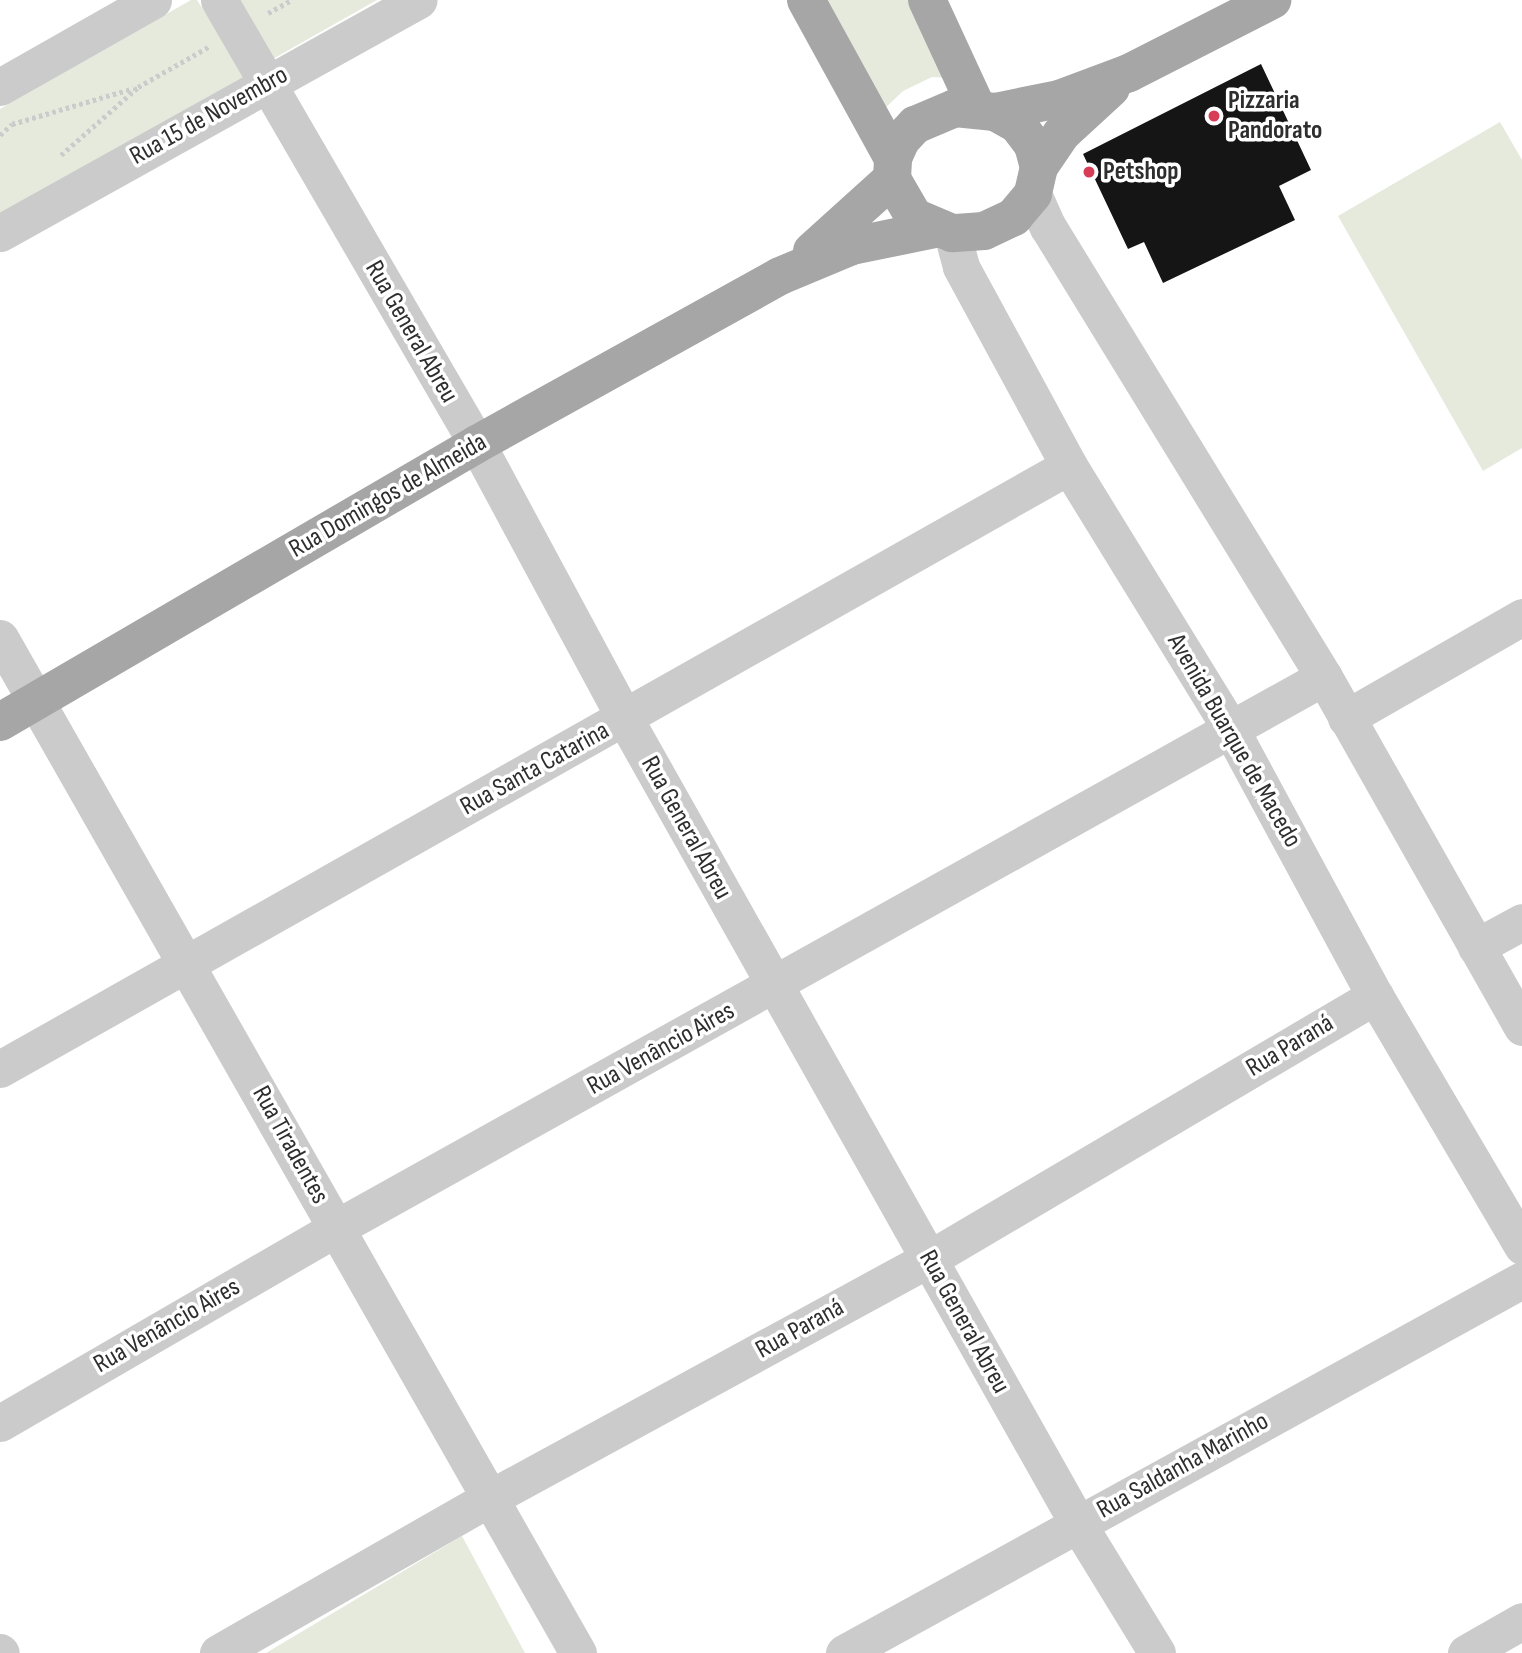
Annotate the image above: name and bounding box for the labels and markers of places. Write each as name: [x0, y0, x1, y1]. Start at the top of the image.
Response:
place label: Pizzaria Pandorato: [1228, 85, 1322, 146]
marker: Pizzaria Pandorato: [1206, 108, 1222, 124]
place label: Petshop: [1103, 156, 1179, 188]
marker: Petshop: [1081, 164, 1097, 180]

